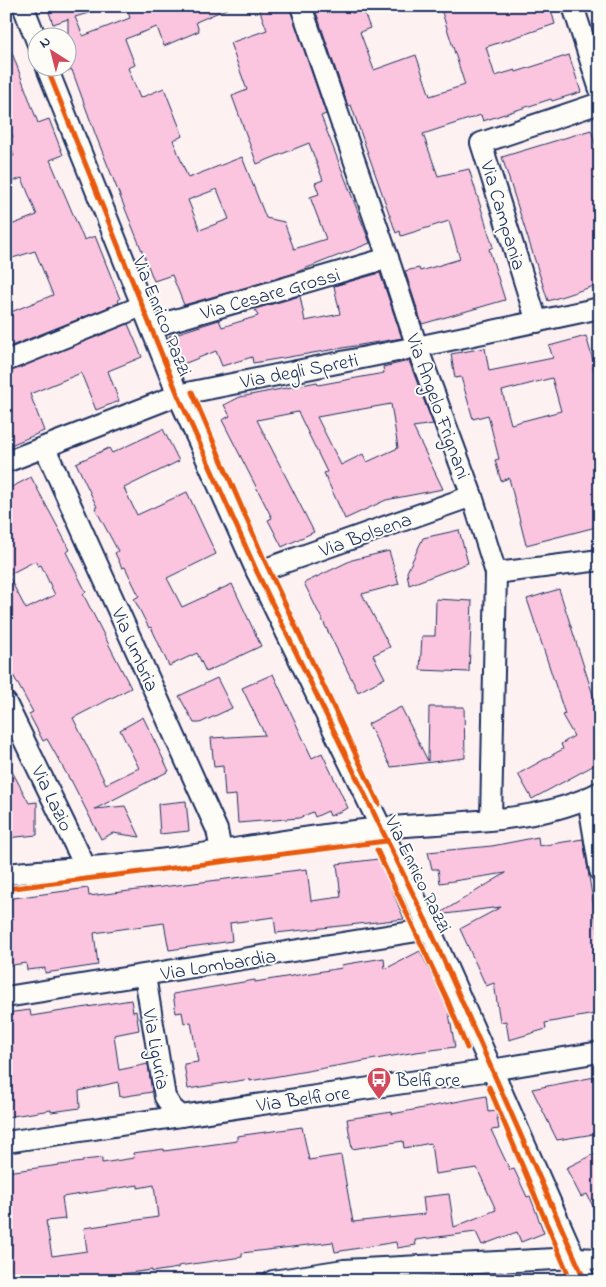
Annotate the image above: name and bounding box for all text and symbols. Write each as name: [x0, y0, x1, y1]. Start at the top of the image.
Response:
north arrow: [28, 28, 78, 78]
text: N: [35, 31, 55, 54]
street label: Via Campania: [471, 156, 532, 274]
street label: Via Enrico Pazzi: [123, 252, 198, 381]
street label: Via Cesare Grossi: [197, 262, 344, 329]
street label: Via Angelo Frignani: [396, 329, 476, 484]
street label: Via degli Spreti: [237, 347, 361, 399]
street label: Via Bolsena: [315, 506, 416, 567]
street label: Via Umbria: [102, 602, 165, 697]
street label: Via Lazio: [22, 760, 79, 837]
street label: Via Enrico Pazzi: [375, 811, 458, 939]
street label: Via Lombardia: [158, 943, 278, 990]
street label: Via Liguria: [132, 1006, 176, 1092]
bus stop icon: Belfiore: [366, 1066, 392, 1100]
place label: Belfiore: [395, 1067, 460, 1096]
street label: Via Belfiore: [254, 1080, 352, 1122]

